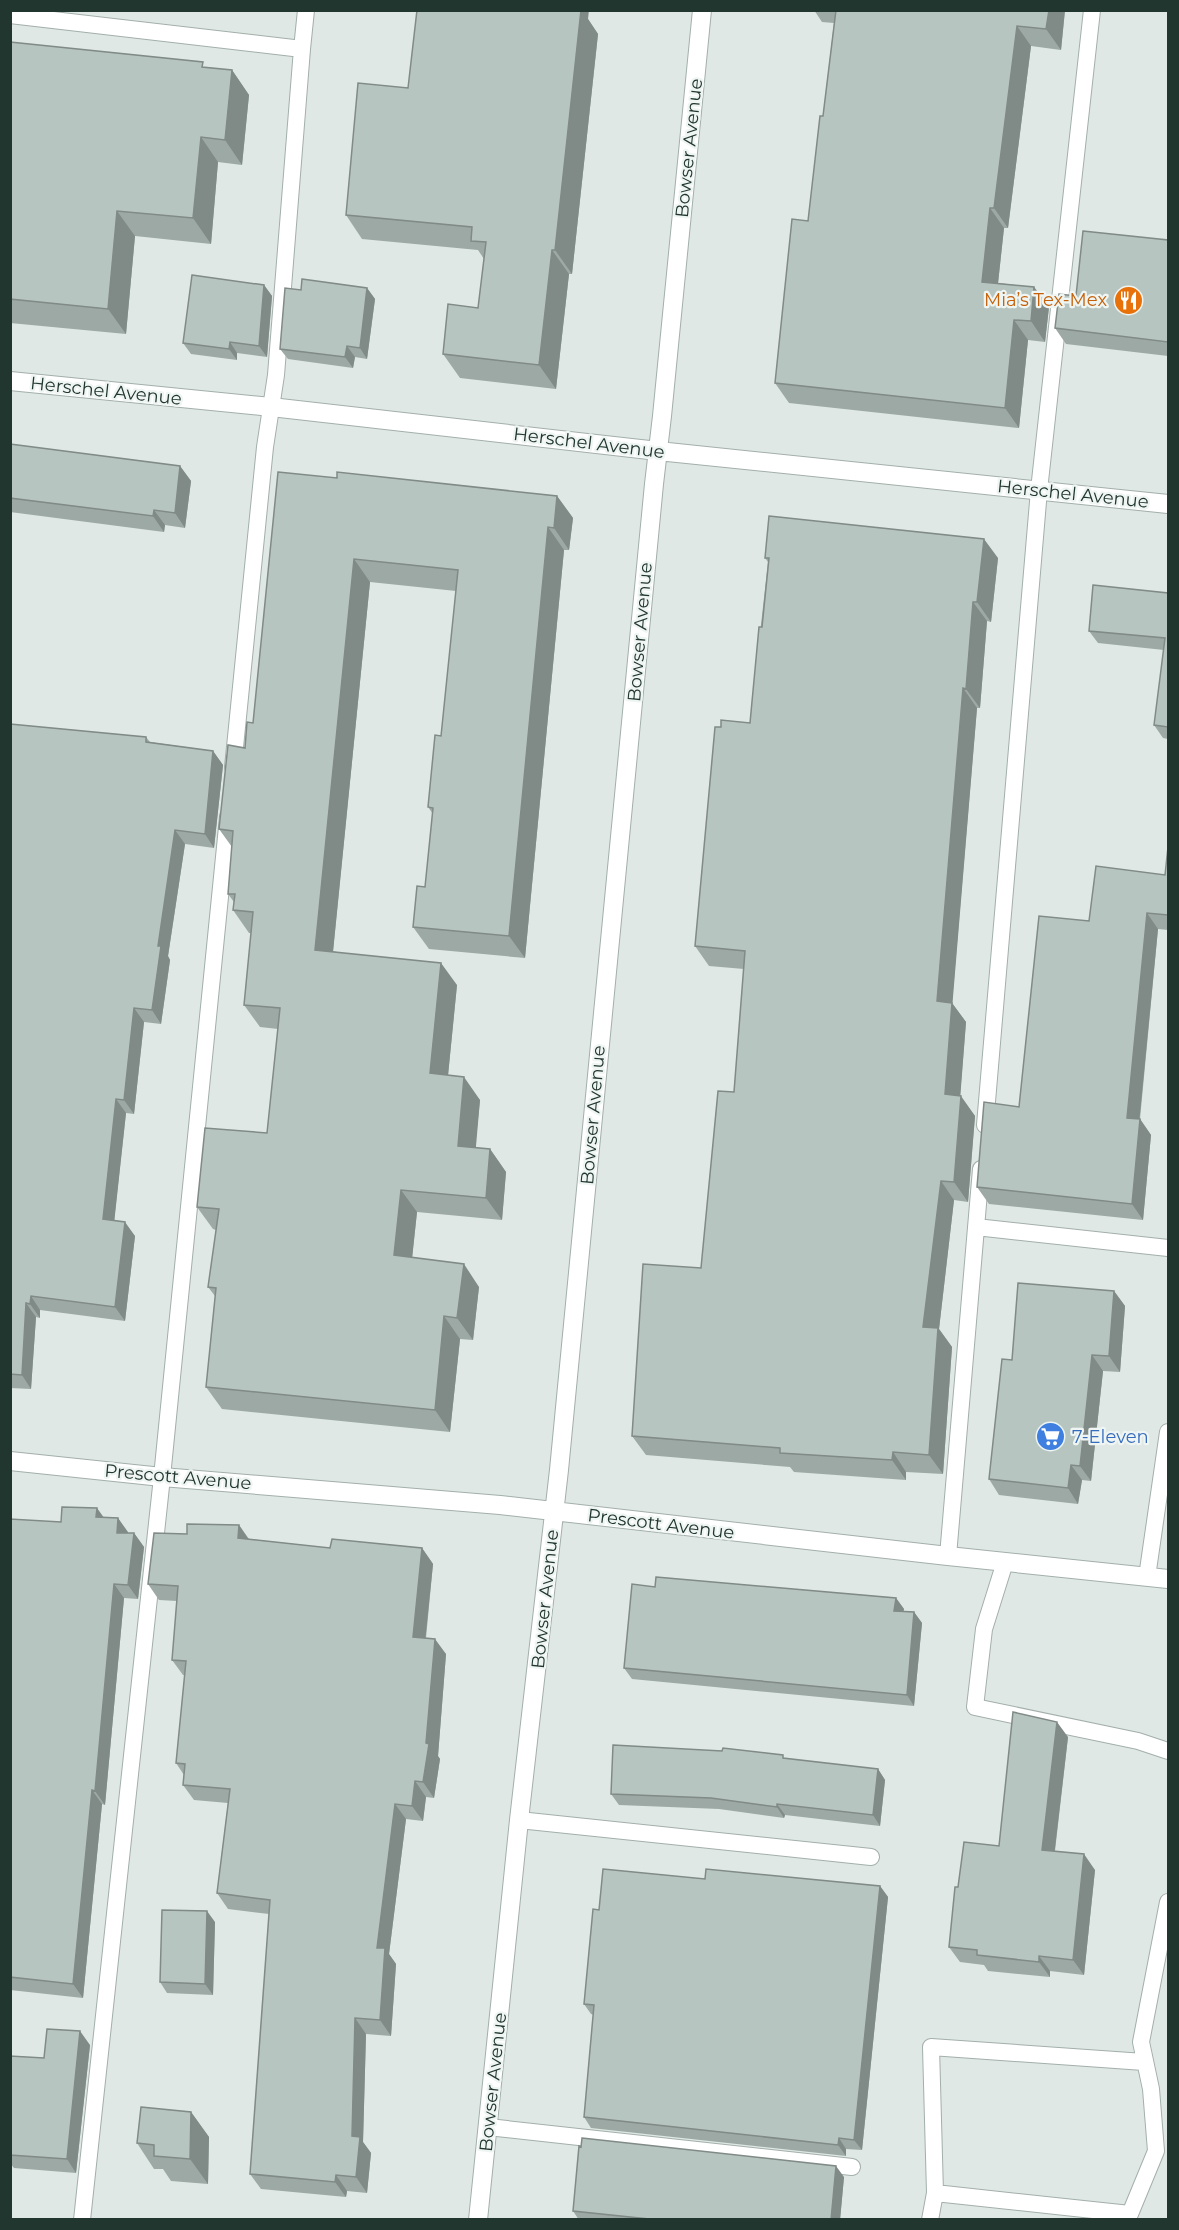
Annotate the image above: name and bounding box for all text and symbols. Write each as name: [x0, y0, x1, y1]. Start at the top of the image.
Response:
street label: Bowser Avenue: [671, 77, 707, 219]
restaurant icon: Mia’s Tex-Mex: [1112, 284, 1144, 316]
place label: Mia’s Tex-Mex: [984, 289, 1107, 311]
street label: Herschel Avenue: [29, 372, 183, 410]
street label: Herschel Avenue: [512, 423, 666, 463]
street label: Herschel Avenue: [996, 475, 1150, 513]
street label: Bowser Avenue: [623, 561, 657, 703]
street label: Bowser Avenue: [576, 1044, 610, 1186]
supermarket icon: 7-Eleven: [1035, 1421, 1067, 1453]
place label: 7-Eleven: [1072, 1426, 1149, 1448]
street label: Prescott Avenue: [104, 1460, 253, 1494]
street label: Prescott Avenue: [586, 1504, 736, 1544]
street label: Bowser Avenue: [527, 1528, 563, 1670]
street label: Bowser Avenue: [475, 2011, 511, 2153]

